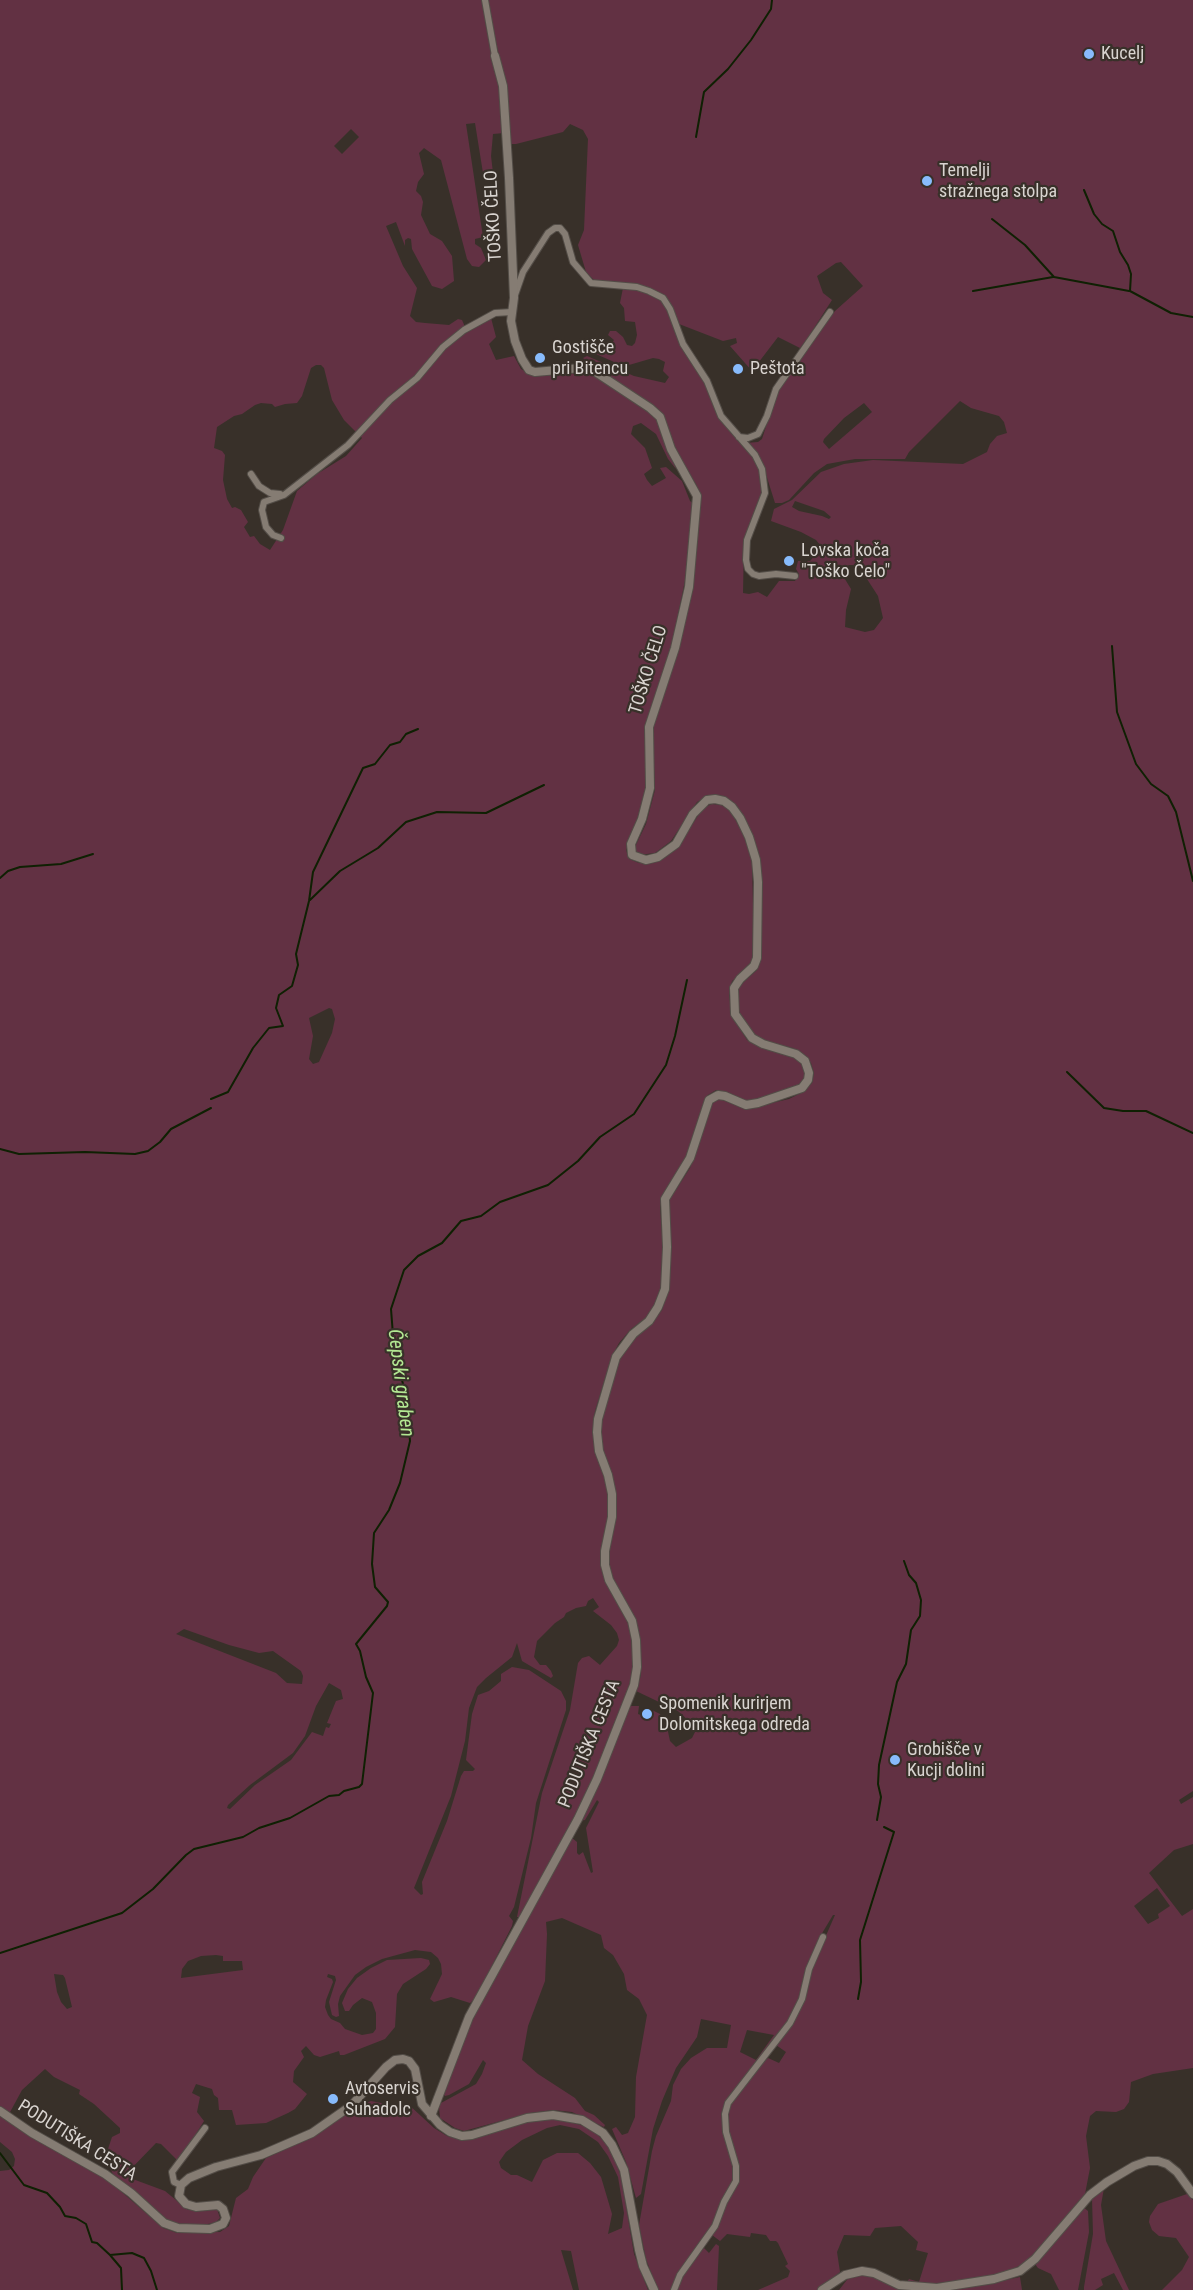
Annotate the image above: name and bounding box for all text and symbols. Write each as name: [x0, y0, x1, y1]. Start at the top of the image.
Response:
place label: Kucelj: [1101, 43, 1144, 65]
marker: Kucelj: [1082, 47, 1096, 61]
place label: Temelji stražnega stolpa: [939, 160, 1057, 202]
street label: TOŠKO ČELO: [481, 170, 507, 262]
marker: Temelji stražnega stolpa: [920, 174, 934, 188]
place label: Gostišče pri Bitencu: [552, 337, 628, 380]
marker: Gostišče pri Bitencu: [533, 351, 547, 365]
place label: Peštota: [750, 358, 805, 380]
marker: Peštota: [731, 362, 745, 376]
place label: Lovska koča "Toško Čelo": [801, 540, 890, 582]
marker: Lovska koča "Toško Čelo": [782, 554, 796, 568]
street label: TOŠKO ČELO: [625, 623, 673, 717]
water label: Čepski graben: [381, 1328, 419, 1438]
street label: PODUTIŠKA CESTA: [554, 1677, 626, 1811]
place label: Spomenik kurirjem Dolomitskega odreda: [659, 1693, 810, 1736]
marker: Spomenik kurirjem Dolomitskega odreda: [640, 1707, 654, 1721]
place label: Grobišče v Kucji dolini: [907, 1739, 985, 1782]
marker: Grobišče v Kucji dolini: [888, 1753, 902, 1767]
place label: Avtoservis Suhadolc: [345, 2078, 419, 2120]
marker: Avtoservis Suhadolc: [326, 2092, 340, 2106]
street label: PODUTIŠKA CESTA: [14, 2096, 140, 2186]

